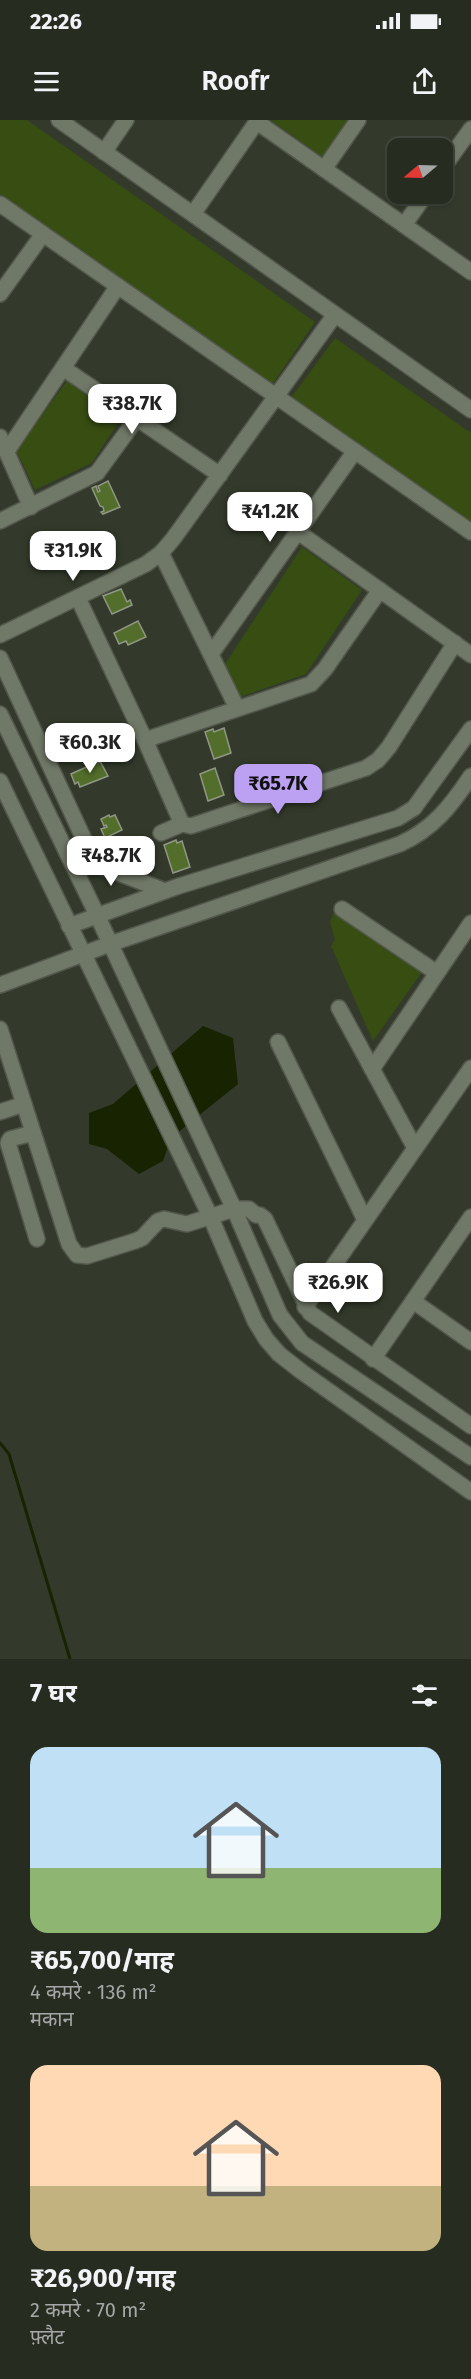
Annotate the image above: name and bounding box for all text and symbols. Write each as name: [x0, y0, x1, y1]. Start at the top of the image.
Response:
text: 22:26: [30, 8, 82, 35]
icon: menu: [30, 65, 63, 98]
text: Roofr: [202, 65, 269, 97]
icon: share: [408, 65, 441, 98]
north arrow: [387, 138, 453, 204]
map controls: [387, 138, 453, 204]
pin: ₹38.7K: [83, 384, 181, 435]
text: ₹38.7K: [102, 391, 162, 415]
pin: ₹41.2K: [221, 492, 319, 543]
text: ₹41.2K: [241, 499, 299, 523]
pin: ₹31.9K: [24, 531, 122, 582]
text: ₹31.9K: [44, 538, 102, 562]
pin: ₹60.3K: [41, 723, 139, 774]
text: ₹60.3K: [59, 730, 121, 754]
pin: ₹65.7K: [229, 764, 327, 815]
text: ₹65.7K: [248, 771, 308, 795]
pin: ₹48.7K: [62, 836, 160, 887]
text: ₹48.7K: [81, 843, 141, 867]
pin: ₹26.9K: [289, 1263, 387, 1314]
text: ₹26.9K: [308, 1270, 368, 1294]
text: 7 घर: [30, 1678, 77, 1709]
icon: filters: [408, 1679, 441, 1712]
icon: home: [182, 1786, 290, 1894]
text: ₹65,700/माह: [30, 1945, 174, 1976]
text: 4 कमरे · 136 m²: [30, 1980, 156, 2004]
text: मकान: [30, 2007, 74, 2031]
icon: home: [182, 2104, 290, 2212]
text: ₹26,900/माह: [30, 2263, 176, 2294]
text: 2 कमरे · 70 m²: [30, 2298, 146, 2322]
text: फ़्लैट: [30, 2325, 65, 2349]

